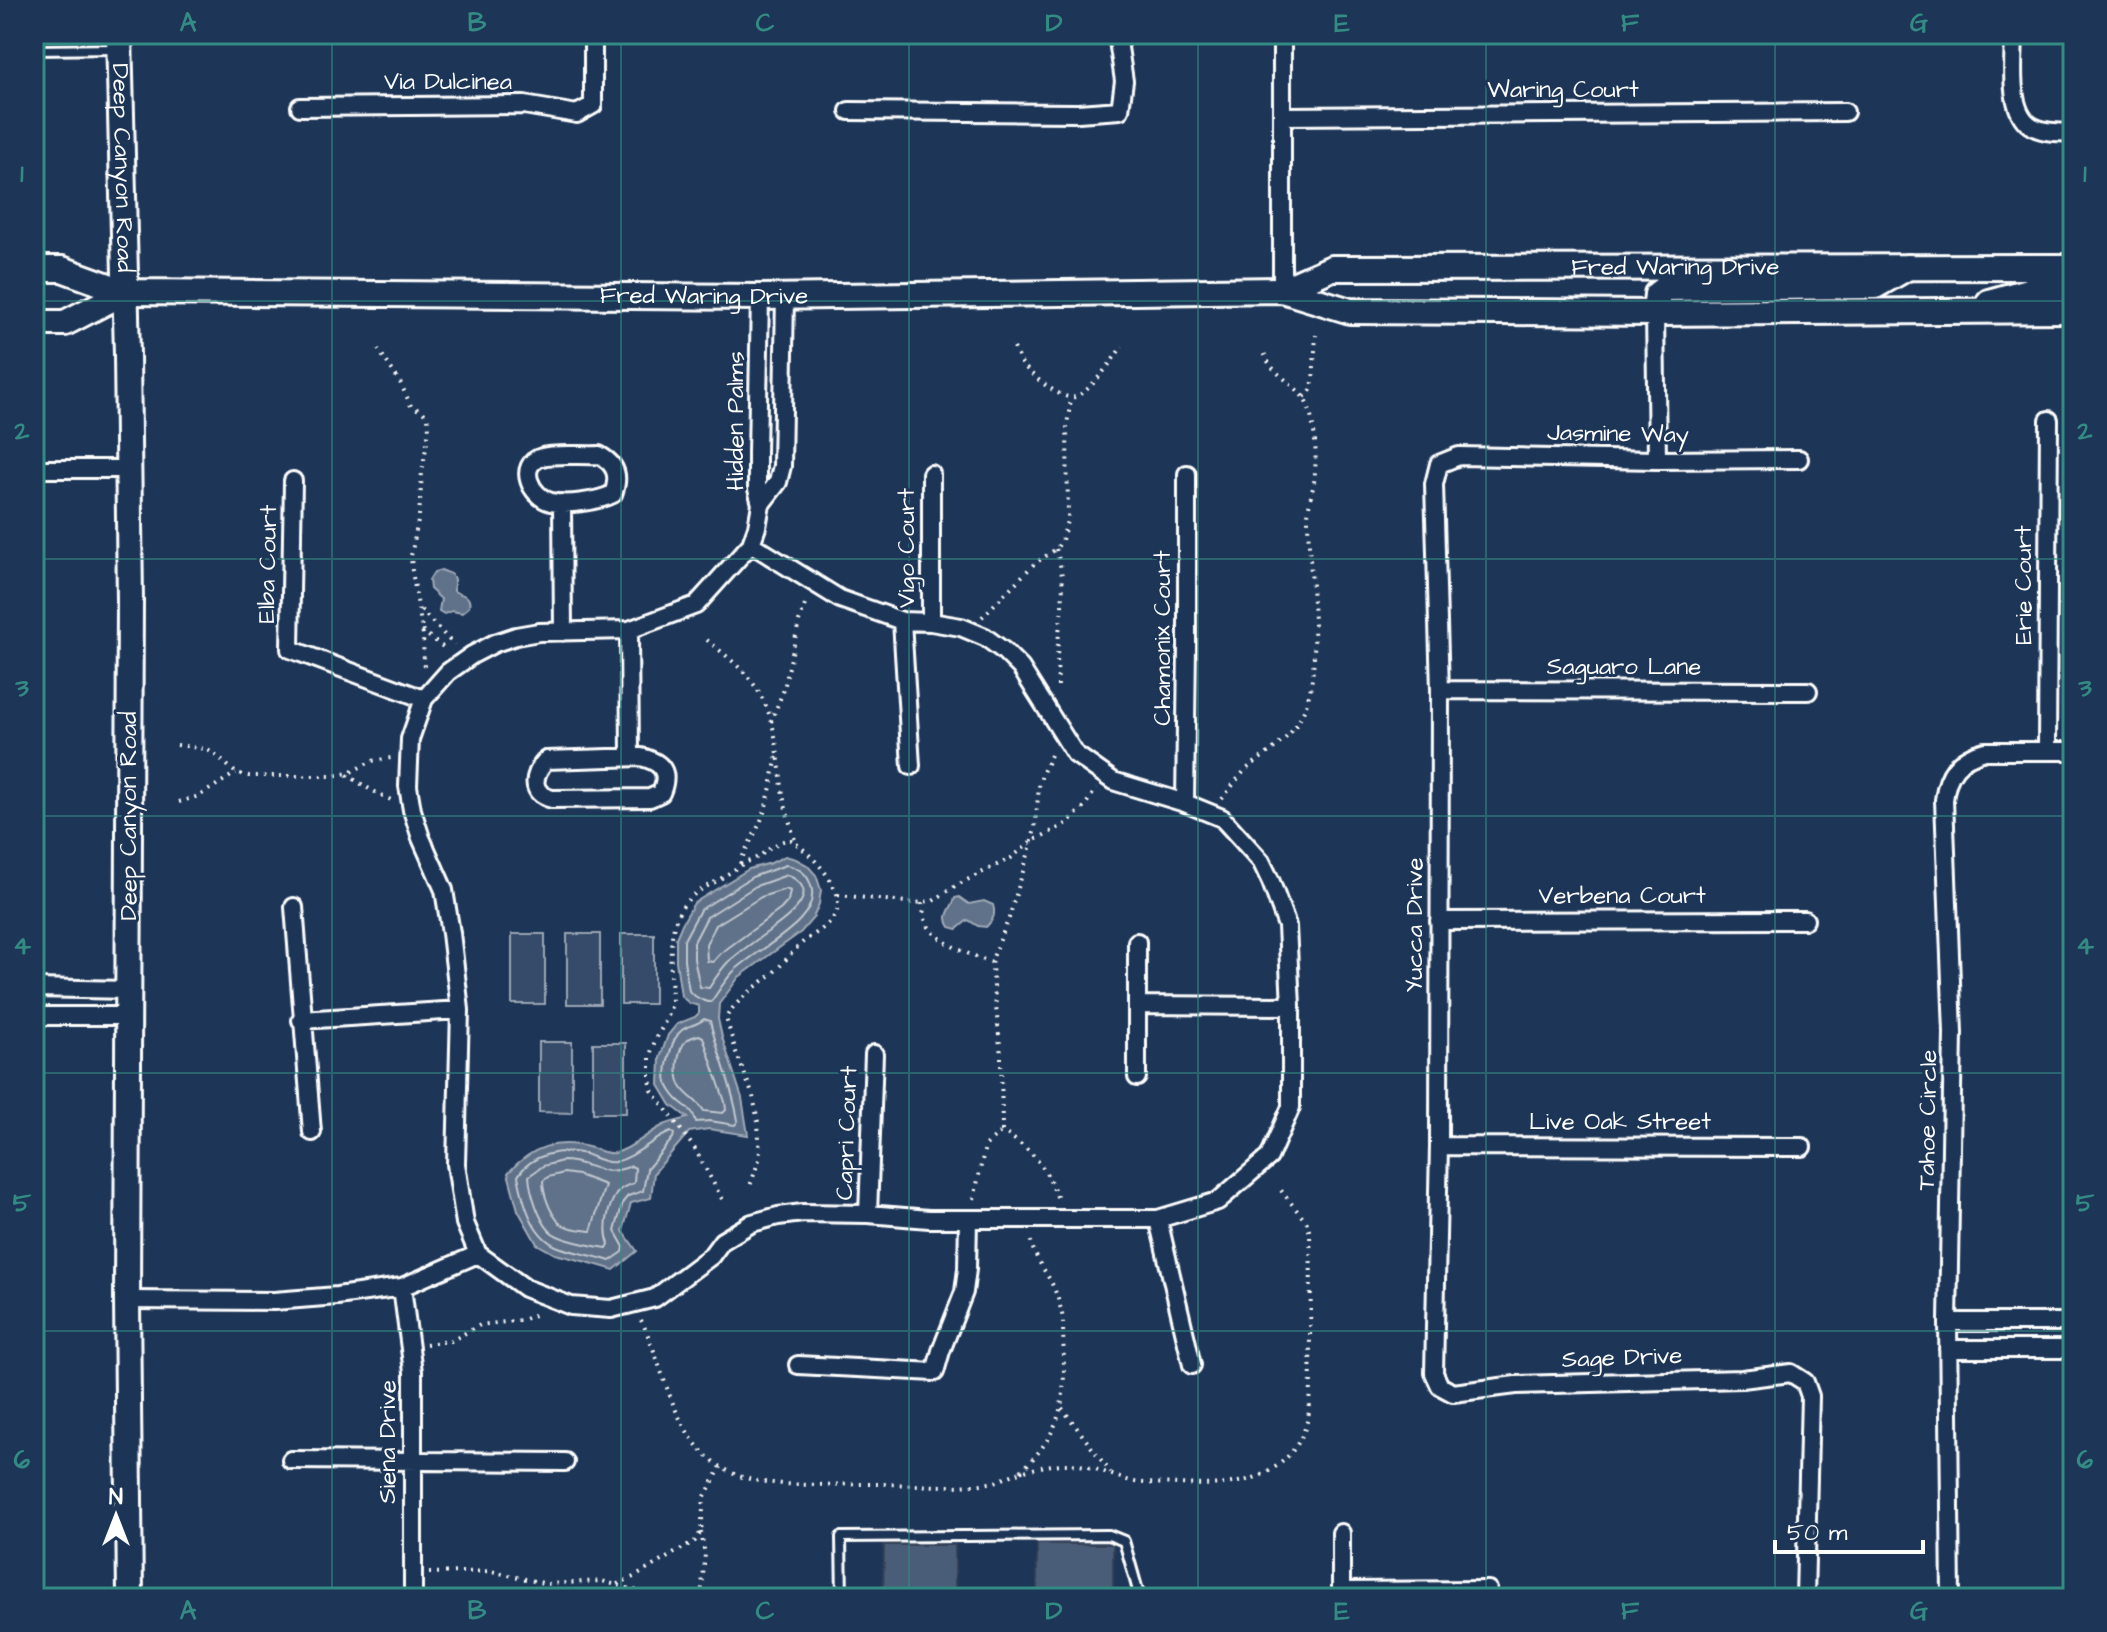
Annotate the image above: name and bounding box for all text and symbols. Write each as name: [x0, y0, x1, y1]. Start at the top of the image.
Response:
text: A: [180, 5, 197, 41]
text: B: [468, 5, 487, 41]
text: C: [756, 5, 775, 41]
text: D: [1046, 5, 1063, 41]
text: E: [1334, 5, 1350, 41]
text: F: [1621, 5, 1640, 41]
text: G: [1910, 5, 1928, 41]
street label: Deep Canyon Road: [103, 63, 142, 273]
street label: Via Dulcinea: [384, 65, 512, 99]
street label: Waring Court: [1487, 73, 1639, 108]
text: 1: [20, 156, 24, 192]
text: 1: [2083, 156, 2087, 192]
street label: Fred Waring Drive: [1571, 250, 1780, 286]
street label: Fred Waring Drive: [600, 279, 808, 315]
street label: Hidden Palms: [719, 351, 753, 491]
text: 2: [14, 413, 30, 449]
text: 2: [2077, 413, 2093, 449]
street label: Jasmine Way: [1547, 416, 1689, 453]
street label: Vigo Court: [890, 488, 925, 608]
street label: Elba Court: [250, 504, 286, 624]
street label: Erie Court: [2007, 525, 2041, 645]
street label: Chamonix Court: [1146, 550, 1180, 726]
street label: Saguaro Lane: [1547, 650, 1701, 685]
text: 3: [14, 670, 29, 706]
text: 3: [2077, 670, 2092, 706]
street label: Deep Canyon Road: [112, 711, 147, 921]
street label: Yucca Drive: [1398, 857, 1432, 993]
street label: Verbena Court: [1538, 879, 1706, 913]
text: 4: [13, 928, 31, 964]
text: 4: [2076, 928, 2094, 964]
street label: Tahoe Circle: [1910, 1049, 1946, 1191]
street label: Capri Court: [828, 1065, 866, 1201]
street label: Live Oak Street: [1529, 1105, 1711, 1139]
text: 5: [13, 1185, 32, 1221]
text: 5: [2076, 1185, 2095, 1221]
street label: Sage Drive: [1561, 1339, 1683, 1378]
street label: Siena Drive: [371, 1380, 405, 1504]
text: 6: [14, 1442, 31, 1478]
text: 6: [2077, 1442, 2094, 1478]
north arrow: [76, 1476, 156, 1556]
text: N: [109, 1482, 123, 1513]
scale bar: [1775, 1504, 1923, 1554]
text: 50 m: [1787, 1516, 1848, 1550]
text: A: [180, 1593, 197, 1629]
text: B: [468, 1593, 487, 1629]
text: C: [756, 1593, 775, 1629]
text: D: [1046, 1593, 1063, 1629]
text: E: [1334, 1593, 1350, 1629]
text: F: [1621, 1593, 1640, 1629]
text: G: [1910, 1593, 1928, 1629]

